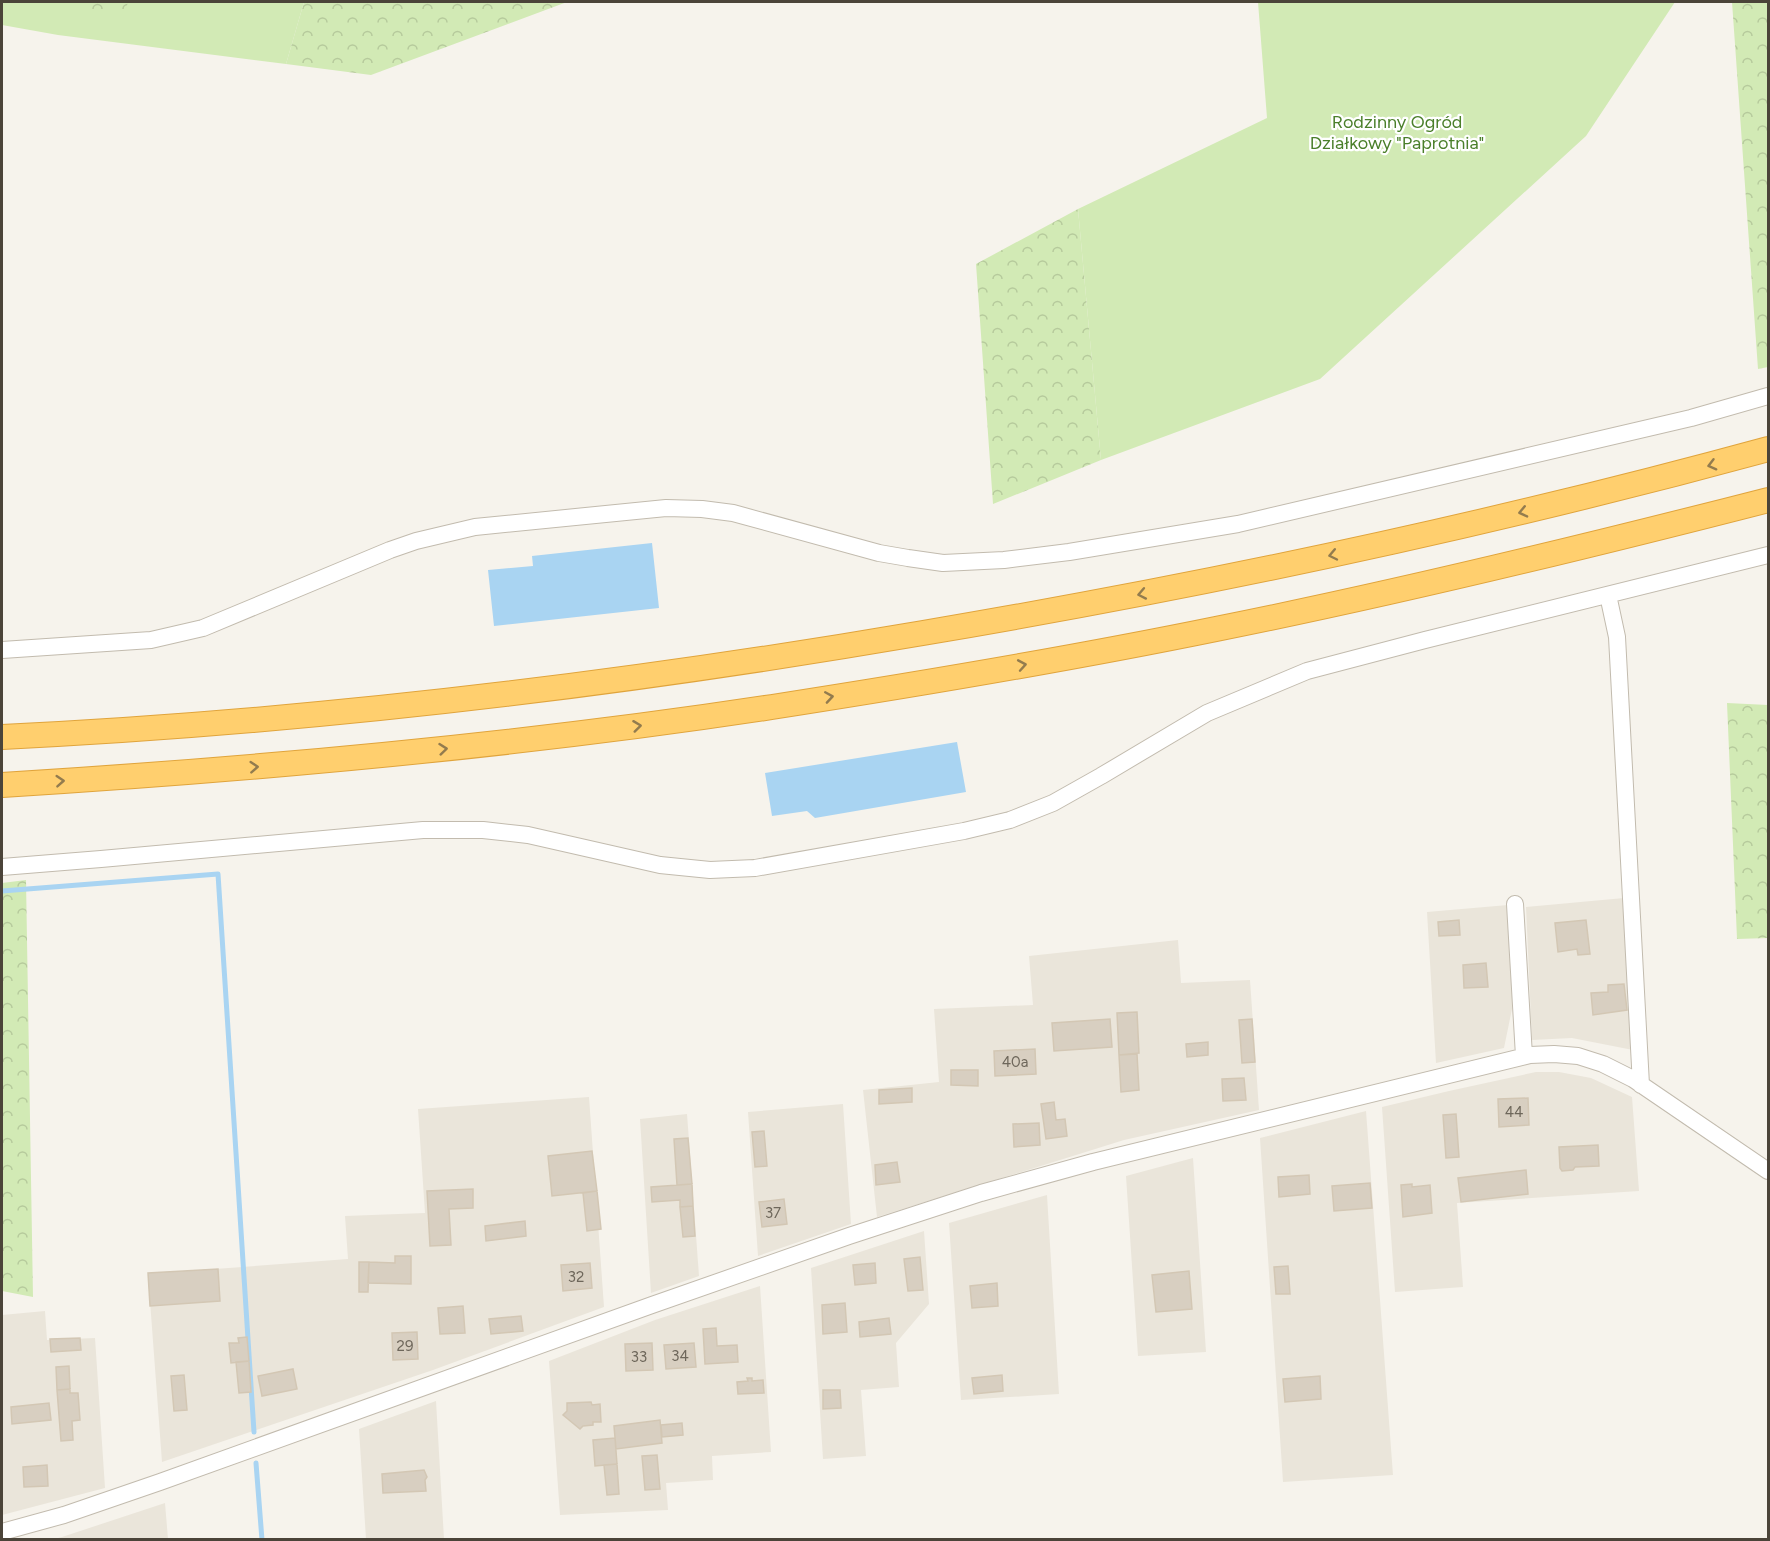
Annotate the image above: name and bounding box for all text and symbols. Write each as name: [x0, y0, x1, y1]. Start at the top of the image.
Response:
park label: Rodzinny Ogród Działkowy "Paprotnia": [1310, 111, 1484, 154]
one-way arrow: [1707, 457, 1717, 470]
one-way arrow: [1518, 505, 1528, 518]
one-way arrow: [1328, 548, 1338, 561]
one-way arrow: [1137, 587, 1147, 600]
one-way arrow: [1016, 659, 1026, 672]
one-way arrow: [825, 692, 834, 704]
one-way arrow: [632, 720, 641, 732]
one-way arrow: [438, 743, 447, 756]
one-way arrow: [250, 761, 259, 774]
one-way arrow: [55, 775, 64, 788]
house number: 40a: [1002, 1053, 1028, 1071]
house number: 44: [1505, 1103, 1523, 1121]
house number: 37: [765, 1204, 781, 1222]
house number: 32: [568, 1268, 584, 1286]
house number: 29: [397, 1337, 413, 1355]
house number: 34: [671, 1347, 689, 1365]
house number: 33: [631, 1348, 647, 1366]

